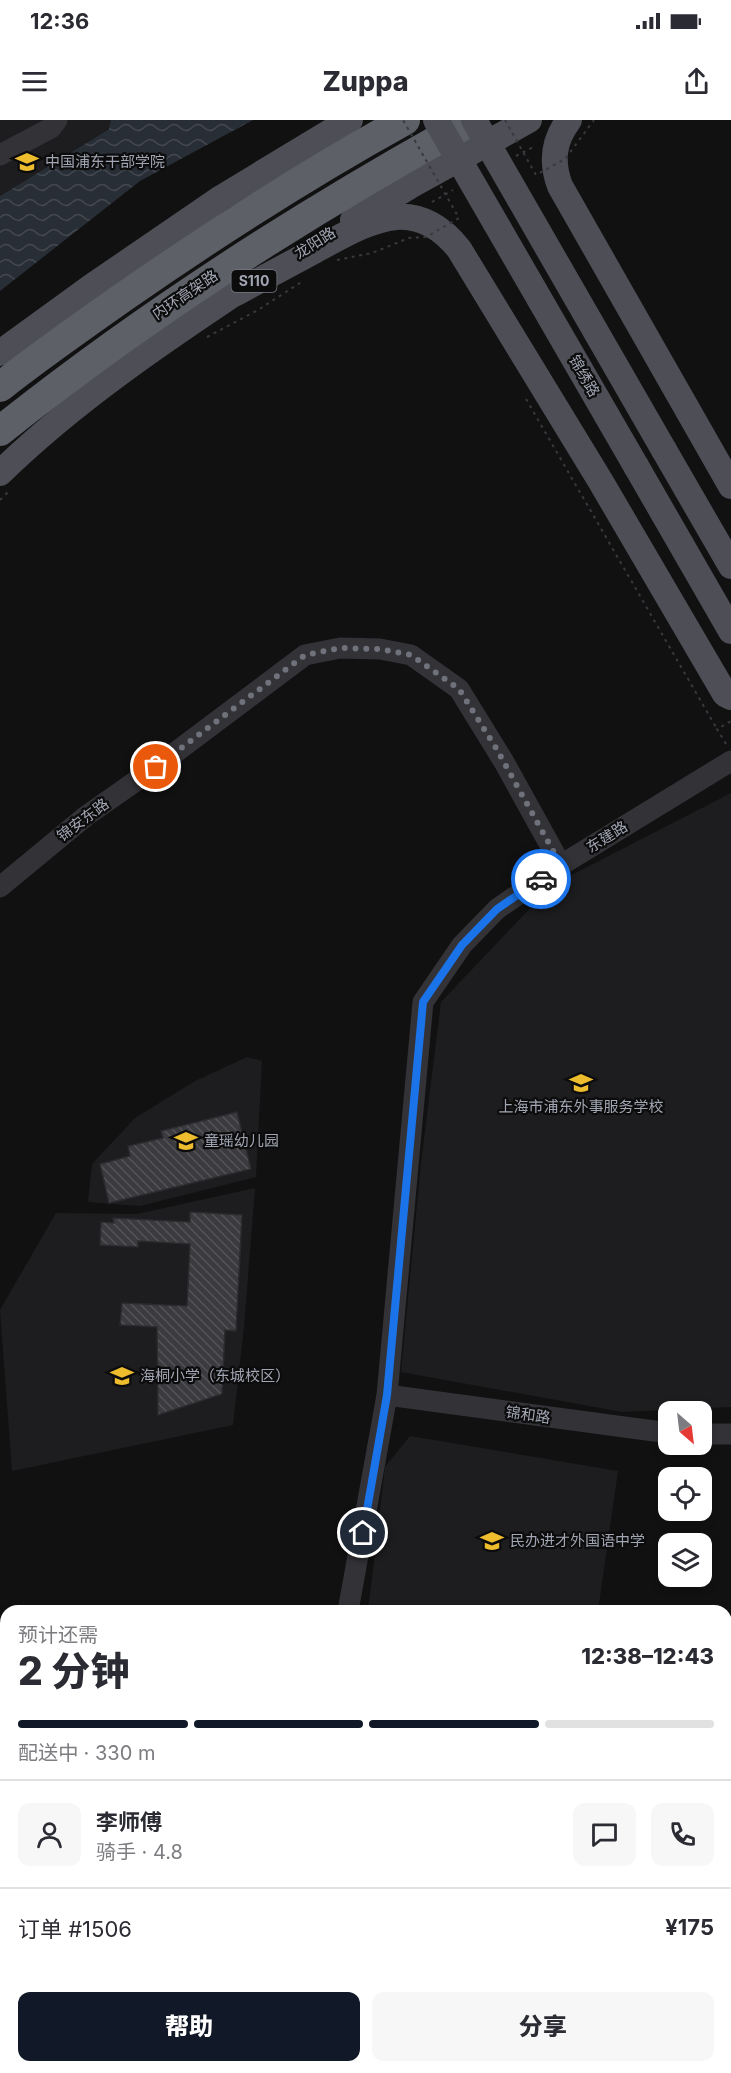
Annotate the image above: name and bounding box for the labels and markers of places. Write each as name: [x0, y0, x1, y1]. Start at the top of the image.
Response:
school or university icon: 中国浦东干部学院: [14, 149, 40, 175]
place label: 中国浦东干部学院: [45, 152, 165, 171]
pin: [130, 741, 181, 792]
school or university icon: 上海市浦东外事服务学校: [568, 1070, 594, 1096]
place label: 上海市浦东外事服务学校: [498, 1097, 664, 1116]
school or university icon: 童瑶幼儿园: [173, 1128, 199, 1154]
place label: 童瑶幼儿园: [204, 1131, 279, 1150]
school or university icon: 海桐小学（东城校区）: [109, 1363, 135, 1389]
place label: 海桐小学（东城校区）: [140, 1366, 290, 1385]
pin: [337, 1507, 388, 1558]
school or university icon: 民办进才外国语中学: [479, 1528, 505, 1554]
place label: 民办进才外国语中学: [510, 1531, 645, 1550]

